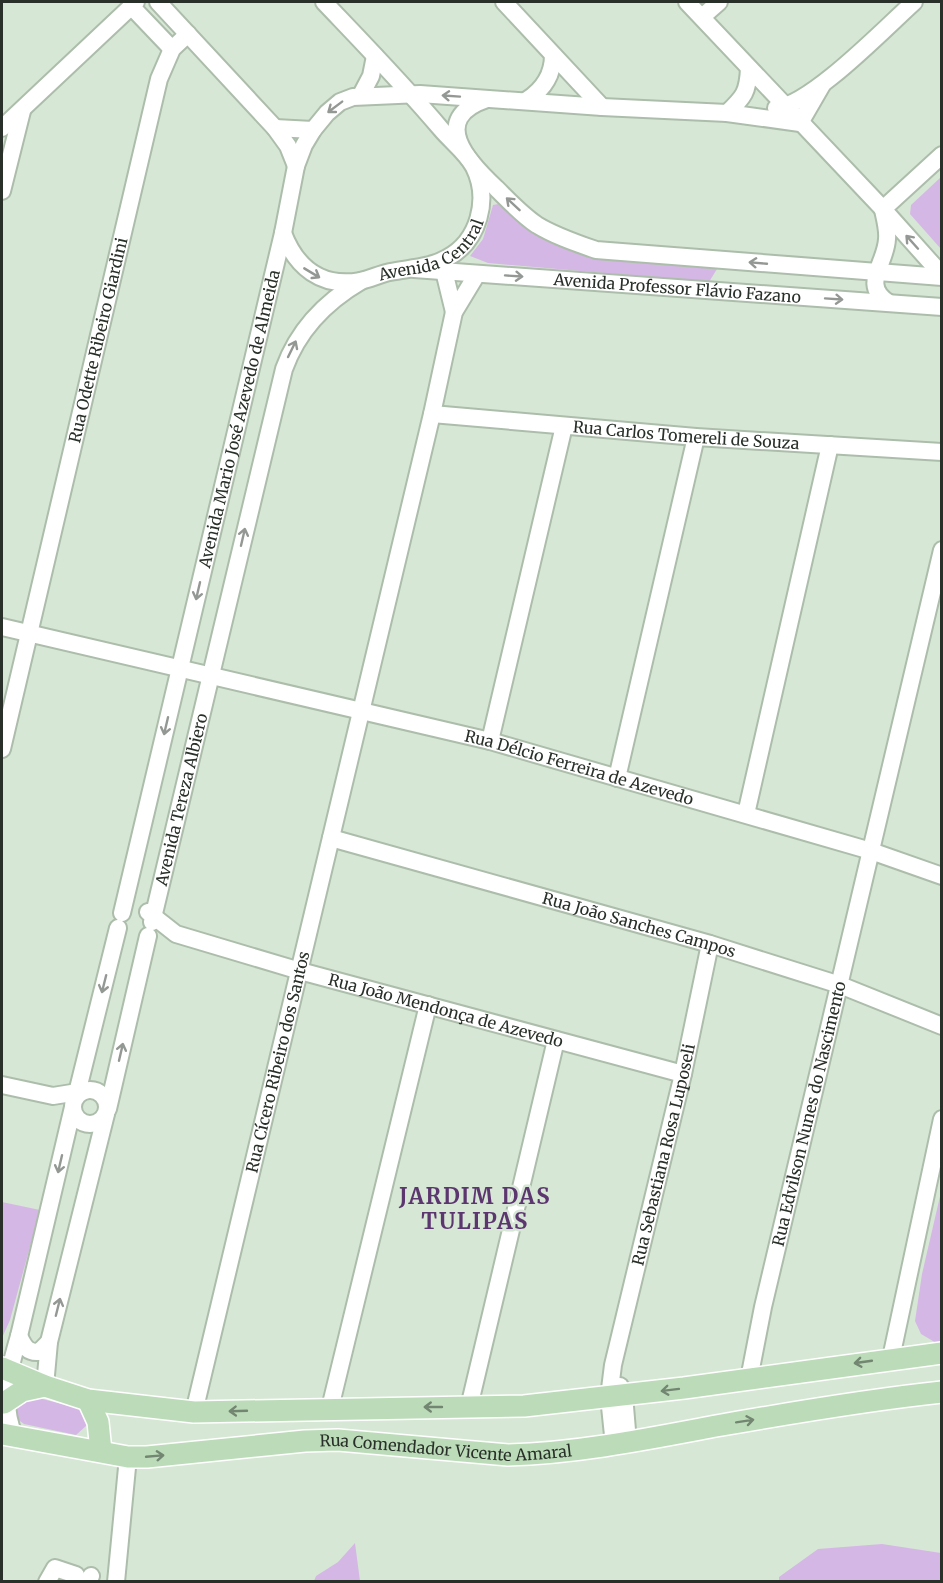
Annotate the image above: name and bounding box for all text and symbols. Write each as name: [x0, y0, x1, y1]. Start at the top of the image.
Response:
one-way arrow: [442, 90, 462, 101]
one-way arrow: [327, 100, 343, 113]
one-way arrow: [505, 197, 520, 212]
street label: Avenida Central: [375, 216, 488, 285]
one-way arrow: [905, 235, 919, 250]
street label: Rua Odette Ribeiro Giardini: [64, 236, 132, 445]
one-way arrow: [748, 257, 768, 268]
street label: Avenida Mario José Azevedo de Almeida: [194, 267, 284, 571]
one-way arrow: [303, 267, 320, 279]
street label: Avenida Professor Flávio Fazano: [552, 269, 802, 307]
one-way arrow: [503, 271, 523, 282]
one-way arrow: [824, 294, 843, 305]
one-way arrow: [287, 340, 299, 358]
street label: Rua Carlos Tomereli de Souza: [572, 416, 800, 453]
one-way arrow: [238, 528, 249, 548]
one-way arrow: [192, 581, 204, 600]
street label: Avenida Tereza Albiero: [151, 711, 211, 889]
one-way arrow: [160, 716, 172, 735]
street label: Rua Délcio Ferreira de Azevedo: [463, 725, 696, 809]
street label: Rua João Sanches Campos: [540, 888, 738, 962]
street label: Rua Cícero Ribeiro dos Santos: [241, 949, 314, 1175]
street label: Rua João Mendonça de Azevedo: [326, 969, 565, 1051]
one-way arrow: [98, 975, 110, 994]
street label: Rua Edvilson Nunes do Nascimento: [768, 979, 850, 1248]
street label: Rua Sebastiana Rosa Luposeli: [627, 1042, 699, 1267]
one-way arrow: [116, 1043, 127, 1062]
one-way arrow: [53, 1154, 65, 1173]
district label: JARDIM DAS TULIPAS: [398, 1182, 551, 1235]
one-way arrow: [52, 1298, 64, 1317]
one-way arrow: [853, 1357, 873, 1368]
one-way arrow: [660, 1385, 680, 1396]
one-way arrow: [424, 1402, 444, 1413]
one-way arrow: [229, 1405, 249, 1417]
one-way arrow: [734, 1416, 754, 1427]
street label: Rua Comendador Vicente Amaral: [319, 1430, 573, 1465]
one-way arrow: [144, 1450, 164, 1461]

